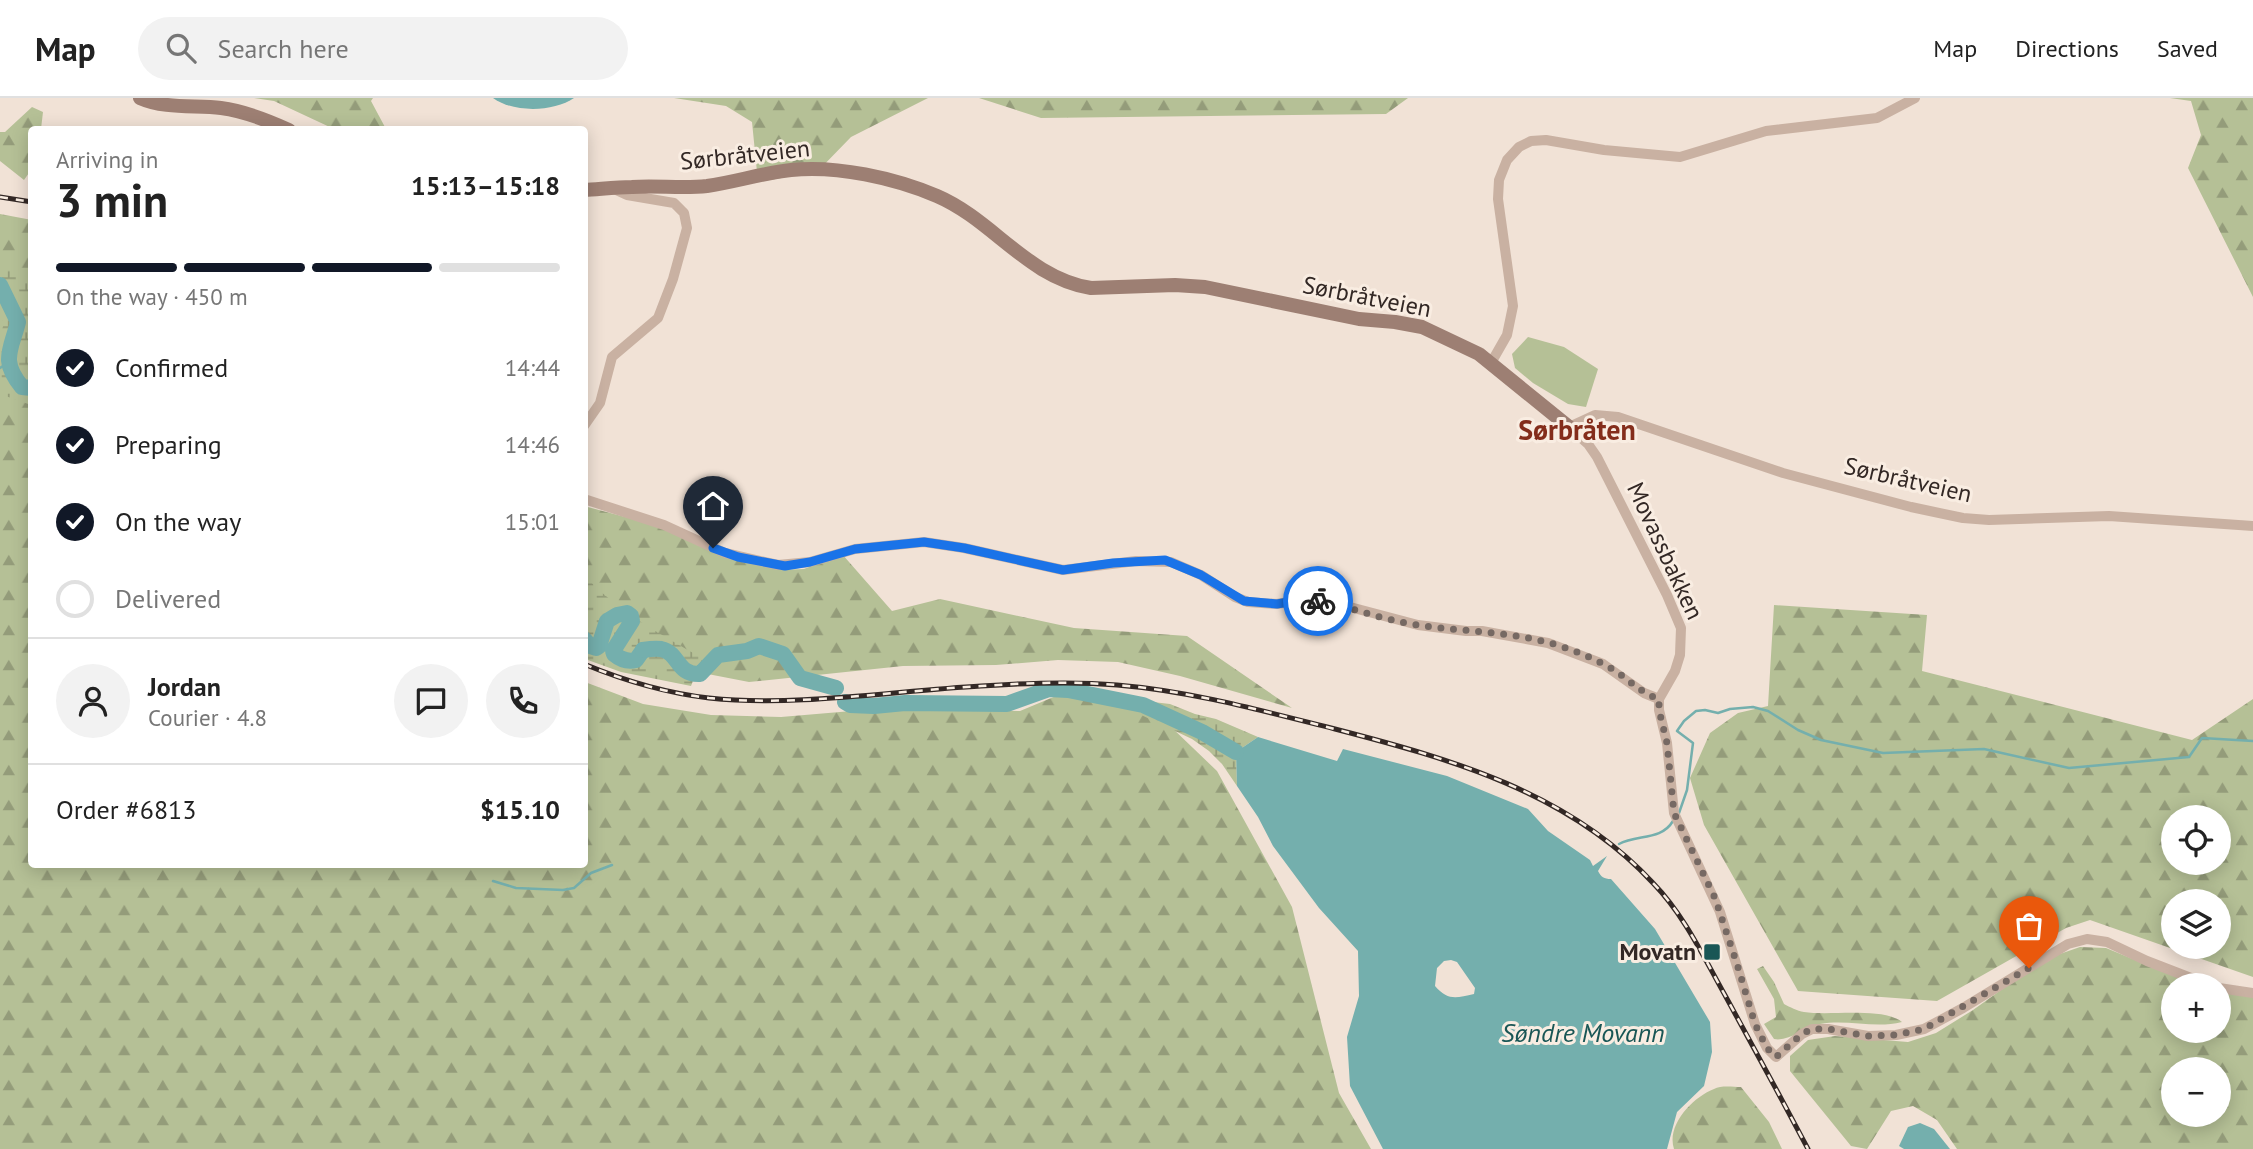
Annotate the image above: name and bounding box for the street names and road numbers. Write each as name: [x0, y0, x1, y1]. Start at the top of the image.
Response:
street label: Sørbråtveien: [679, 132, 811, 177]
street label: Sørbråtveien: [1300, 269, 1434, 324]
street label: Sørbråtveien: [1841, 450, 1975, 509]
street label: Movassbakken: [1620, 477, 1711, 624]

